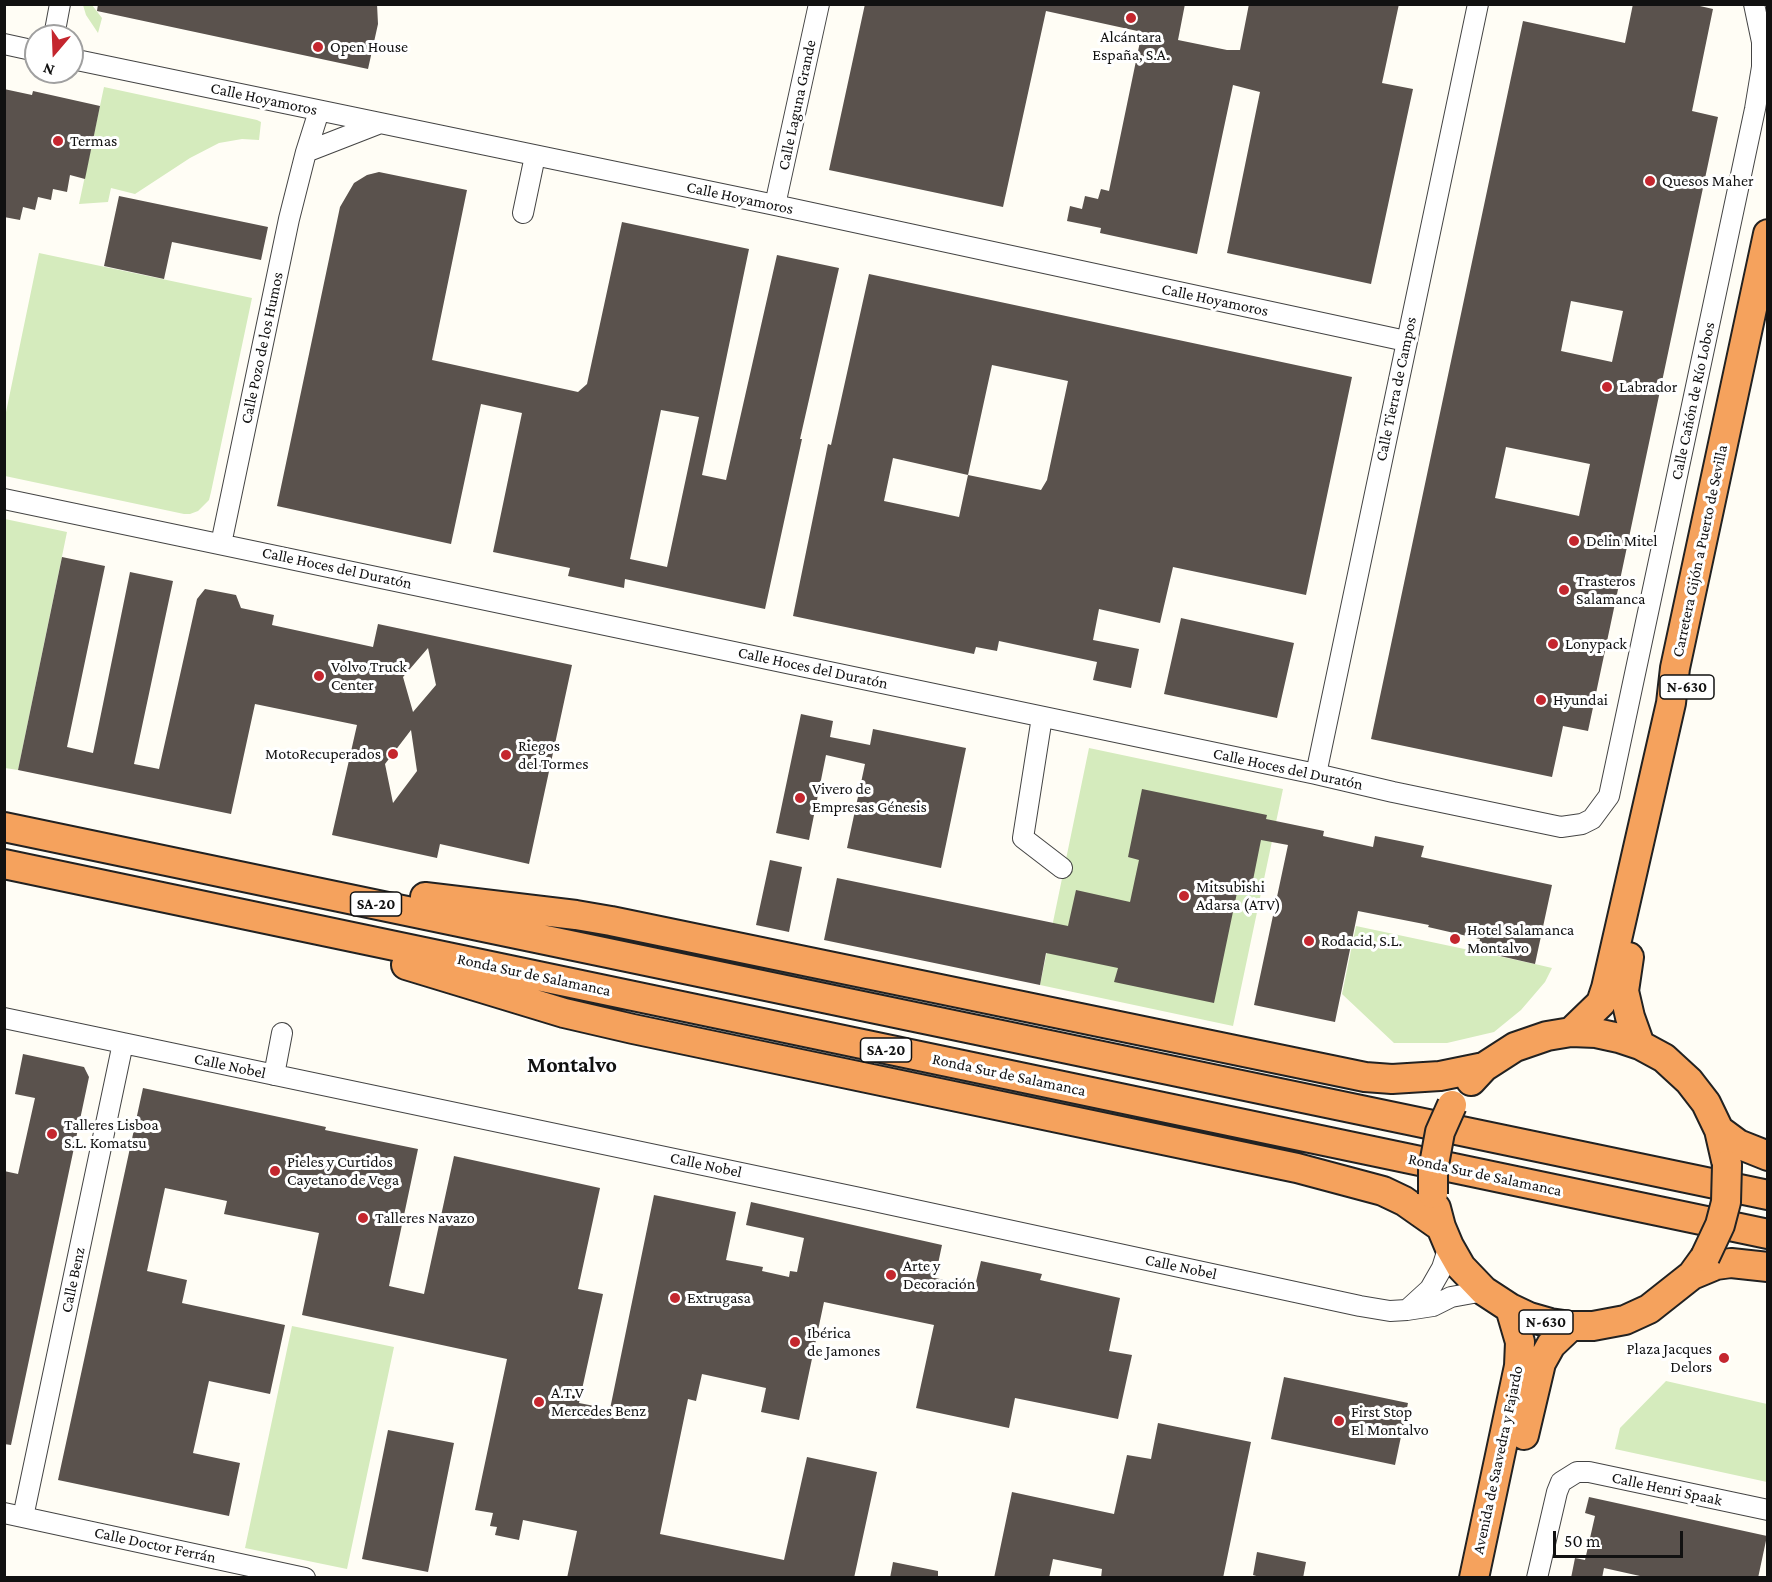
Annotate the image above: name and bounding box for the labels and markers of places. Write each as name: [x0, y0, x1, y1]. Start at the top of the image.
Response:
marker: Alcántara España, S.A.: [1124, 11, 1138, 25]
place label: Alcántara España, S.A.: [1092, 27, 1170, 65]
place label: Open House: [330, 37, 408, 57]
marker: Open House: [311, 40, 325, 54]
place label: Termas: [70, 131, 117, 151]
marker: Termas: [51, 134, 65, 148]
place label: Quesos Maher: [1662, 171, 1754, 191]
marker: Quesos Maher: [1643, 174, 1657, 188]
place label: Labrador: [1619, 377, 1677, 397]
marker: Labrador: [1600, 380, 1614, 394]
place label: Delin Mitel: [1586, 531, 1658, 551]
marker: Delin Mitel: [1567, 534, 1581, 548]
place label: Trasteros Salamanca: [1576, 571, 1645, 609]
marker: Trasteros Salamanca: [1557, 583, 1571, 597]
place label: Lonypack: [1565, 634, 1627, 654]
marker: Lonypack: [1546, 637, 1560, 651]
place label: Volvo Truck Center: [331, 657, 407, 695]
marker: Volvo Truck Center: [312, 669, 326, 683]
place label: Hyundai: [1553, 690, 1608, 710]
marker: Hyundai: [1534, 693, 1548, 707]
place label: Riegos del Tormes: [518, 736, 589, 774]
place label: MotoRecuperados: [265, 744, 381, 764]
marker: MotoRecuperados: [386, 747, 400, 761]
marker: Riegos del Tormes: [499, 748, 513, 762]
place label: Vivero de Empresas Génesis: [812, 779, 927, 817]
marker: Vivero de Empresas Génesis: [793, 791, 807, 805]
place label: Mitsubishi Adarsa (ATV): [1196, 877, 1281, 915]
marker: Mitsubishi Adarsa (ATV): [1177, 889, 1191, 903]
place label: Hotel Salamanca Montalvo: [1467, 920, 1574, 958]
place label: Rodacid, S.L.: [1321, 931, 1402, 951]
marker: Hotel Salamanca Montalvo: [1448, 932, 1462, 946]
marker: Rodacid, S.L.: [1302, 934, 1316, 948]
place label: Talleres Lisboa S.L. Komatsu: [64, 1115, 159, 1153]
marker: Talleres Lisboa S.L. Komatsu: [45, 1127, 59, 1141]
place label: Pieles y Curtidos Cayetano de Vega: [287, 1152, 399, 1190]
marker: Pieles y Curtidos Cayetano de Vega: [268, 1164, 282, 1178]
place label: Talleres Navazo: [375, 1208, 475, 1228]
marker: Talleres Navazo: [356, 1211, 370, 1225]
place label: Arte y Decoración: [903, 1256, 975, 1294]
marker: Arte y Decoración: [884, 1268, 898, 1282]
place label: Extrugasa: [687, 1288, 751, 1308]
marker: Extrugasa: [668, 1291, 682, 1305]
place label: Ibérica de Jamones: [807, 1323, 880, 1361]
marker: Ibérica de Jamones: [788, 1335, 802, 1349]
place label: Plaza Jacques Delors: [1626, 1339, 1712, 1377]
marker: Plaza Jacques Delors: [1717, 1351, 1731, 1365]
place label: A.T.V Mercedes Benz: [551, 1383, 646, 1421]
marker: A.T.V Mercedes Benz: [532, 1395, 546, 1409]
place label: First Stop El Montalvo: [1351, 1402, 1429, 1440]
marker: First Stop El Montalvo: [1332, 1414, 1346, 1428]

